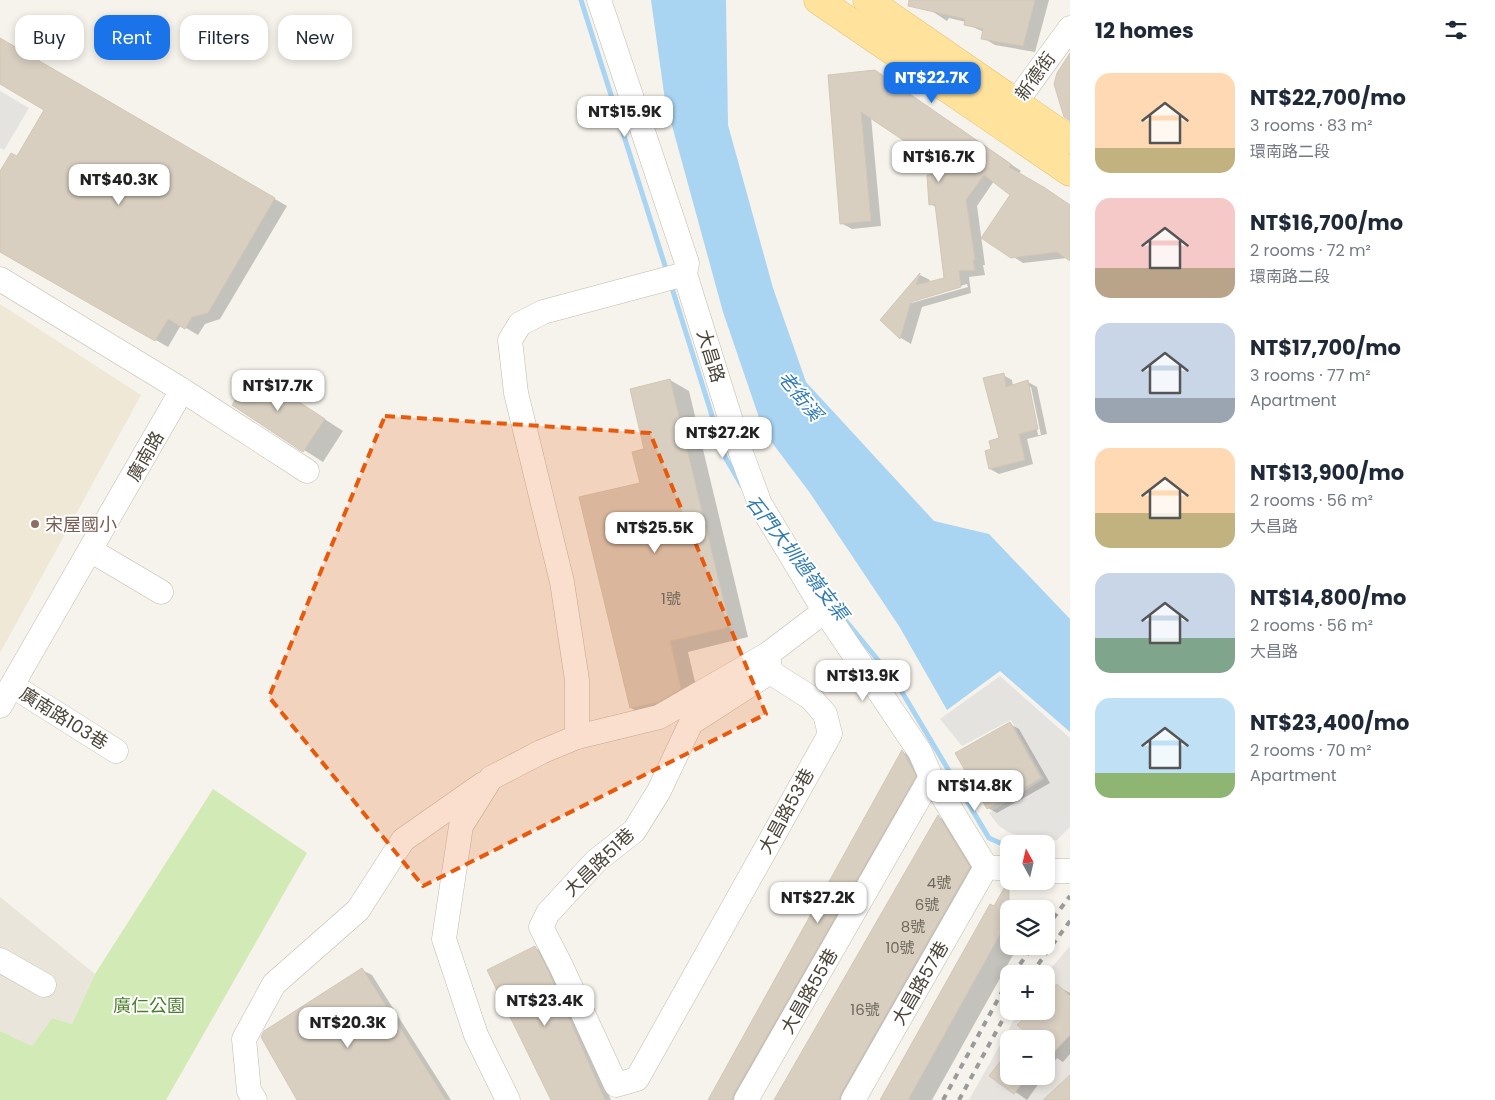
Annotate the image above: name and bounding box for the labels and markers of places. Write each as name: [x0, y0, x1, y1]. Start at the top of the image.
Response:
pin: NT$22.7K: [880, 62, 984, 104]
pin: NT$15.9K: [573, 96, 677, 138]
pin: NT$16.7K: [887, 140, 991, 183]
pin: NT$40.3K: [67, 164, 171, 206]
pin: NT$17.7K: [226, 370, 330, 412]
pin: NT$27.2K: [671, 416, 775, 459]
place label: 宋屋國小: [45, 512, 117, 537]
pin: NT$25.5K: [603, 512, 707, 554]
marker: 宋屋國小: [29, 518, 41, 530]
pin: NT$13.9K: [811, 660, 915, 702]
pin: NT$14.8K: [923, 770, 1027, 812]
pin: NT$27.2K: [766, 882, 870, 924]
pin: NT$23.4K: [493, 984, 597, 1027]
pin: NT$20.3K: [296, 1006, 400, 1049]

